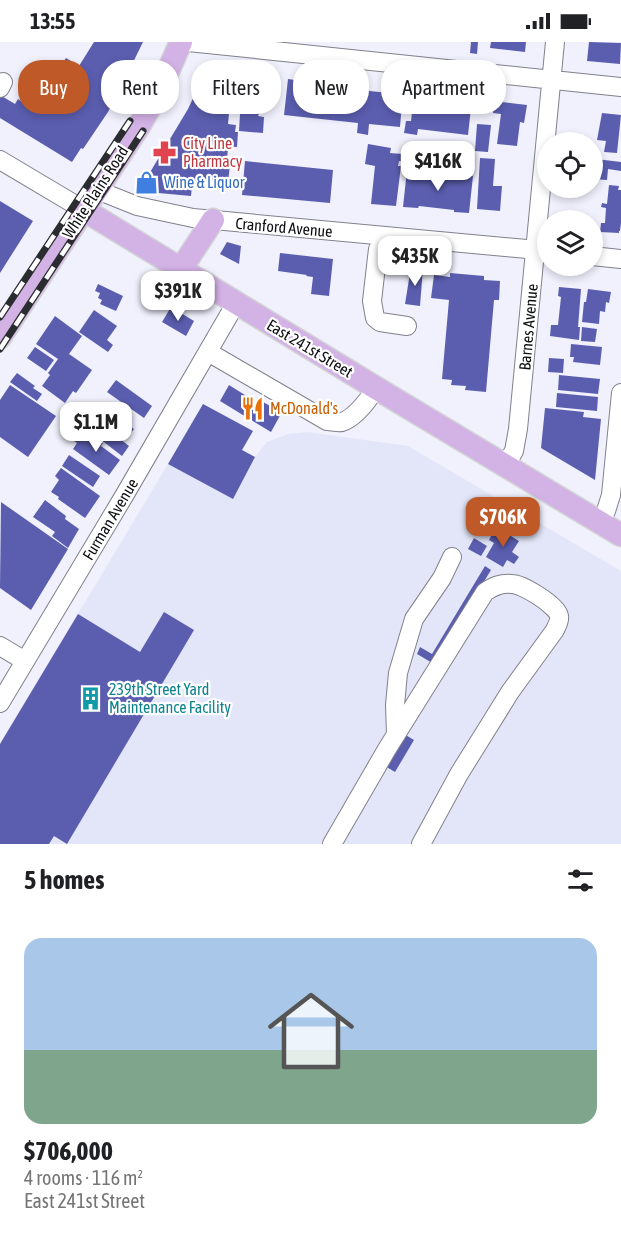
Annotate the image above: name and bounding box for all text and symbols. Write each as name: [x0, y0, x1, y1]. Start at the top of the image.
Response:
text: 13:55: [30, 8, 75, 34]
chip: Buy: [18, 60, 89, 114]
chip: Rent: [101, 60, 179, 114]
chip: Filters: [191, 60, 281, 114]
chip: New: [293, 60, 369, 114]
chip: Apartment: [381, 60, 506, 114]
map controls: [537, 132, 603, 276]
button: locate: [537, 132, 603, 198]
place label: City Line Pharmacy: [183, 134, 243, 171]
pharmacy icon: City Line Pharmacy: [152, 139, 178, 165]
pin: $416K: [396, 141, 480, 192]
street label: White Plains Road: [59, 143, 131, 241]
text: $416K: [415, 149, 461, 172]
shop icon: Wine & Liquor: [133, 169, 159, 195]
place label: Wine & Liquor: [164, 173, 245, 192]
button: layers: [537, 210, 603, 276]
street label: Cranford Avenue: [235, 214, 333, 240]
pin: $435K: [373, 236, 457, 287]
text: $435K: [392, 244, 438, 267]
pin: $391K: [136, 271, 220, 322]
text: $391K: [155, 279, 201, 302]
street label: Barnes Avenue: [515, 283, 541, 371]
street label: East 241st Street: [264, 315, 356, 381]
restaurant icon: McDonald's: [239, 395, 265, 421]
place label: McDonald's: [270, 399, 339, 417]
pin: $1.1M: [54, 402, 138, 453]
text: $1.1M: [74, 410, 118, 433]
street label: Furman Avenue: [79, 475, 141, 563]
pin: $706K: [461, 497, 545, 548]
text: $706K: [480, 505, 526, 528]
place label: 239th Street Yard Maintenance Facility: [109, 680, 231, 717]
building icon: 239th Street Yard Maintenance Facility: [78, 685, 104, 711]
icon: filters: [564, 864, 597, 897]
text: 5 homes: [24, 865, 104, 895]
icon: home: [257, 977, 365, 1085]
text: $706,000: [24, 1136, 113, 1166]
text: 4 rooms · 116 m²: [24, 1166, 143, 1189]
text: East 241st Street: [24, 1189, 145, 1212]

